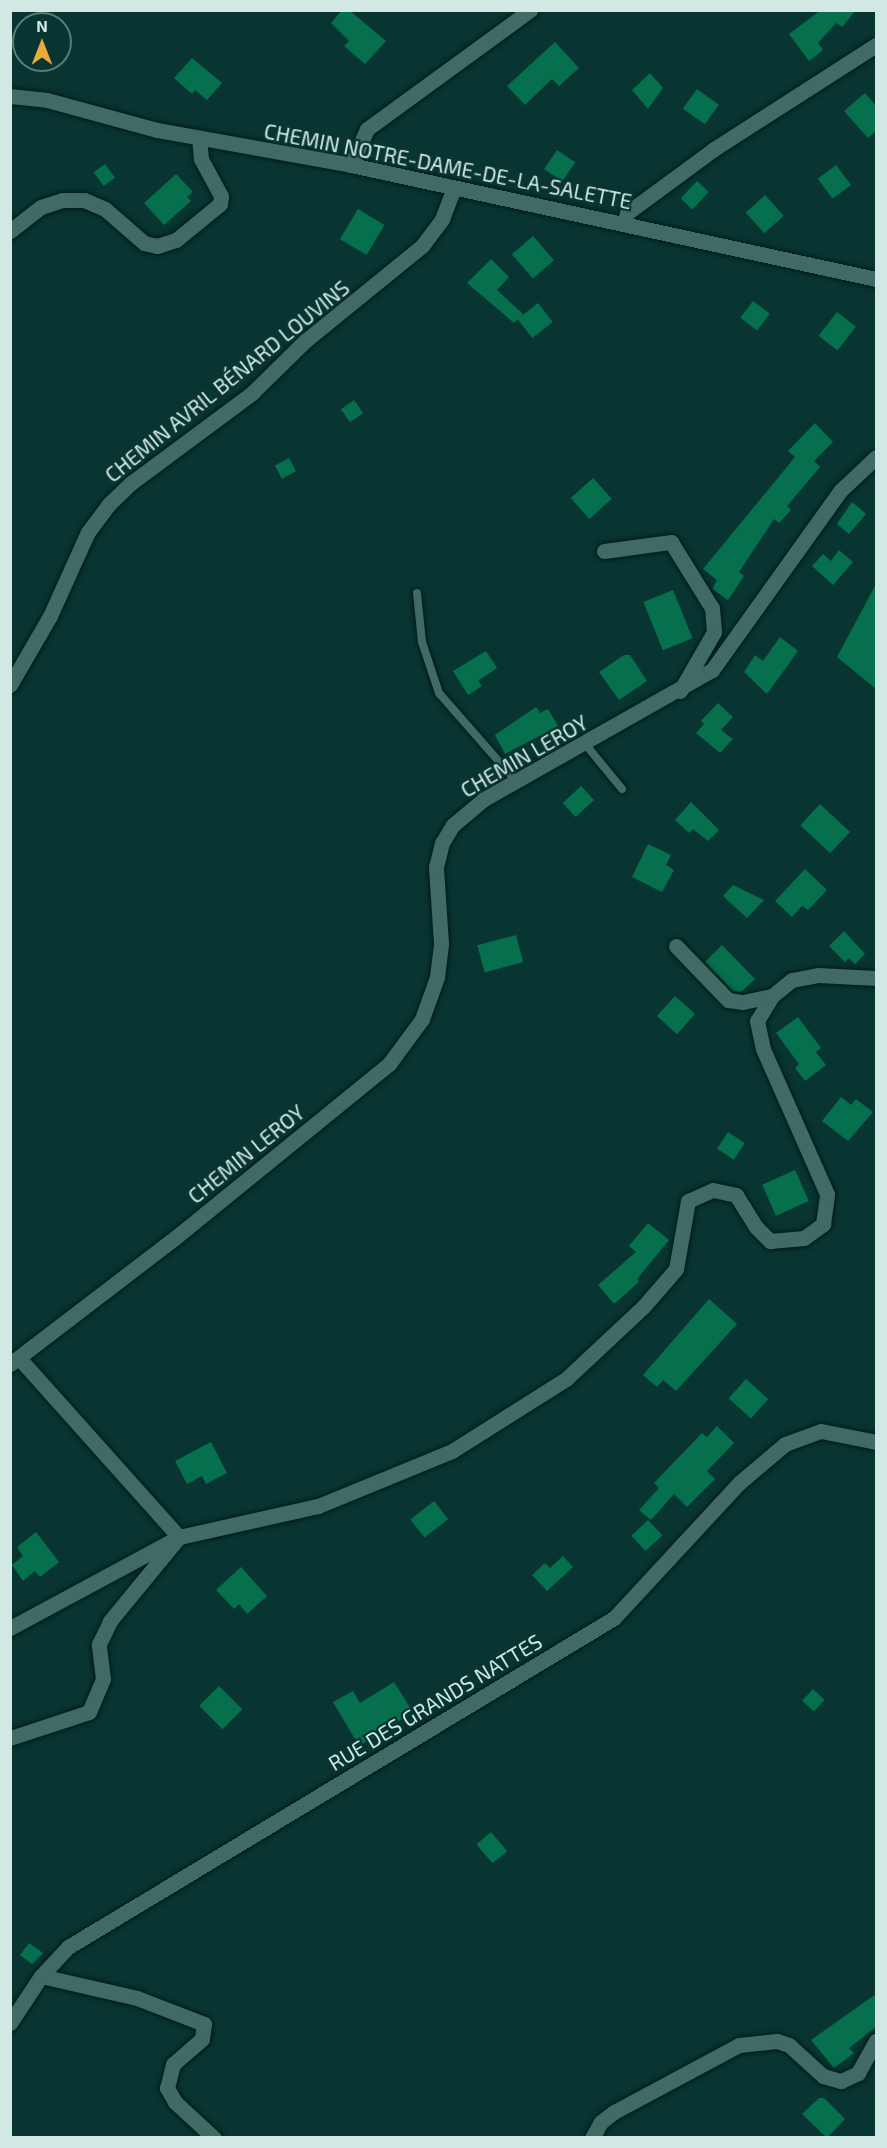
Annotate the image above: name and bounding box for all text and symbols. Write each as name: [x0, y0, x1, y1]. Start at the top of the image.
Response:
north arrow: [12, 12, 72, 72]
text: N: [36, 16, 48, 35]
street label: CHEMIN NOTRE-DAME-DE-LA-SALETTE: [262, 118, 634, 214]
street label: CHEMIN AVRIL BÉNARD LOUVINS: [99, 274, 355, 488]
street label: CHEMIN LEROY: [456, 709, 592, 803]
street label: CHEMIN LEROY: [183, 1099, 309, 1209]
street label: RUE DES GRANDS NATTES: [324, 1628, 546, 1776]

